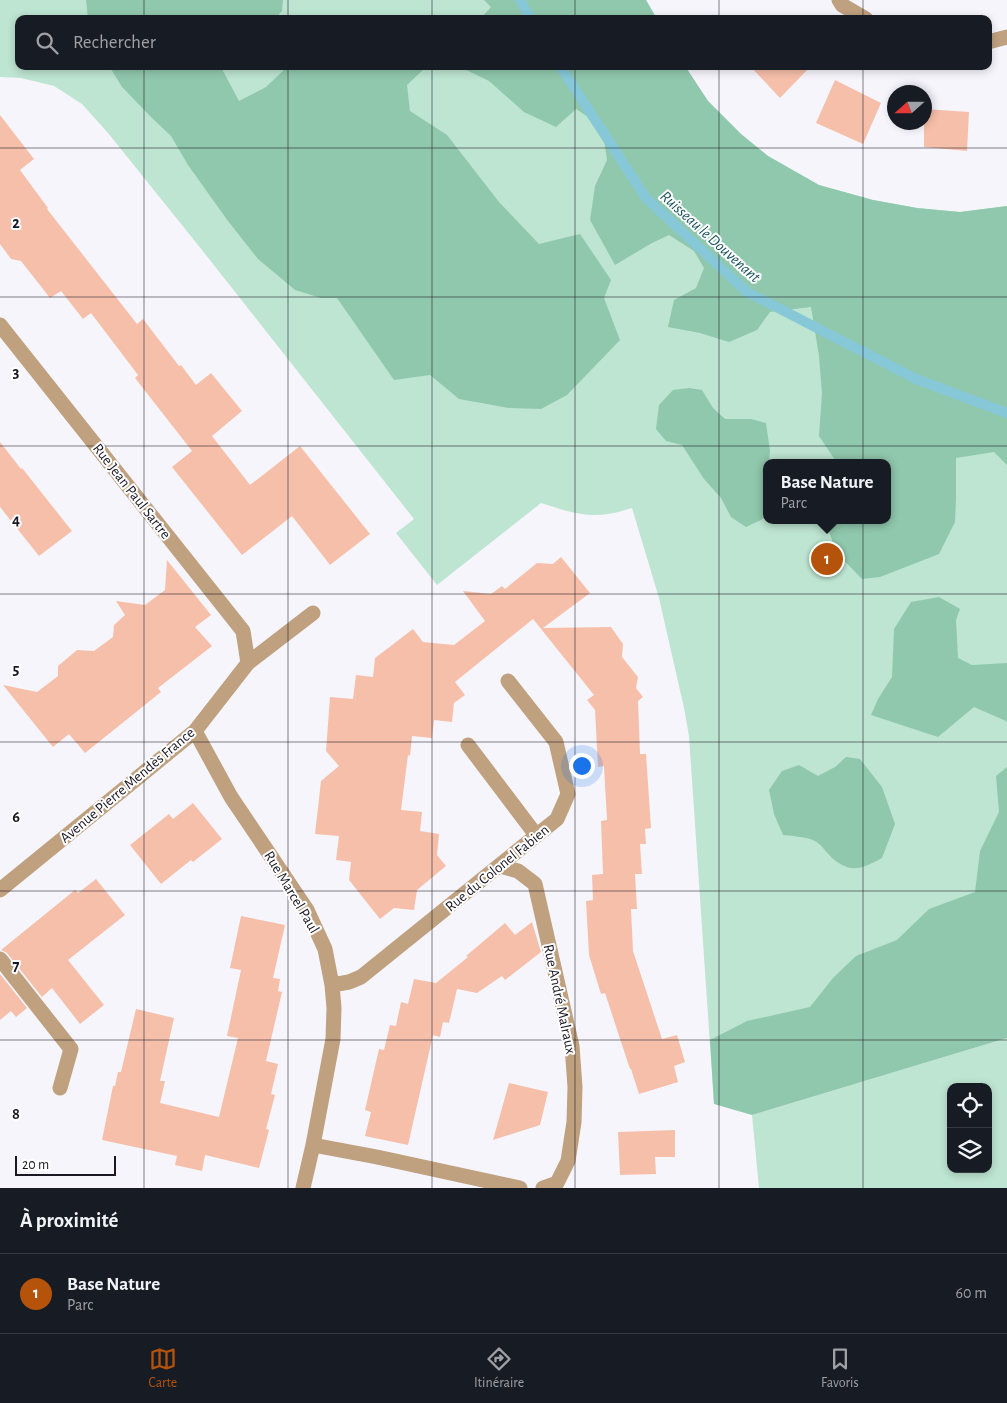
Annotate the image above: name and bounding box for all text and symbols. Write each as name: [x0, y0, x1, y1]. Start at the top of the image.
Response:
search box: [15, 15, 992, 70]
icon: search: [33, 29, 61, 57]
text: Rechercher: [73, 33, 156, 52]
north arrow: [887, 85, 932, 130]
water label: Ruisseau le Douvenant: [657, 188, 764, 286]
text: 2: [12, 215, 20, 231]
text: 3: [13, 364, 20, 380]
street label: Rue Jean Paul Sartre: [90, 441, 173, 542]
popup: [763, 459, 891, 524]
text: Base Nature: [780, 473, 874, 492]
text: Parc: [780, 495, 807, 511]
text: 4: [12, 512, 20, 528]
pin: 1: [811, 540, 843, 578]
text: 5: [13, 661, 20, 677]
street label: Avenue Pierre Mendès France: [57, 725, 197, 846]
your location: [569, 753, 595, 779]
text: 6: [12, 809, 20, 825]
street label: Rue du Colonel Fabien: [443, 822, 552, 915]
street label: Rue Marcel Paul: [261, 849, 322, 936]
street label: Rue André Malraux: [541, 943, 579, 1056]
text: 7: [13, 958, 20, 974]
map controls: [947, 1083, 992, 1173]
button: locate: [947, 1083, 992, 1128]
text: 8: [12, 1106, 20, 1122]
button: layers: [947, 1128, 992, 1173]
scale bar: [15, 1153, 116, 1176]
text: 20 m: [22, 1158, 49, 1172]
text: À proximité: [20, 1210, 118, 1231]
text: Base Nature: [67, 1275, 160, 1294]
text: 1: [33, 1285, 39, 1301]
text: 60 m: [956, 1285, 987, 1301]
text: Parc: [67, 1297, 93, 1313]
tab: Carte: [148, 1345, 177, 1392]
tab: Itinéraire: [474, 1345, 524, 1392]
tab: Favoris: [821, 1345, 859, 1392]

